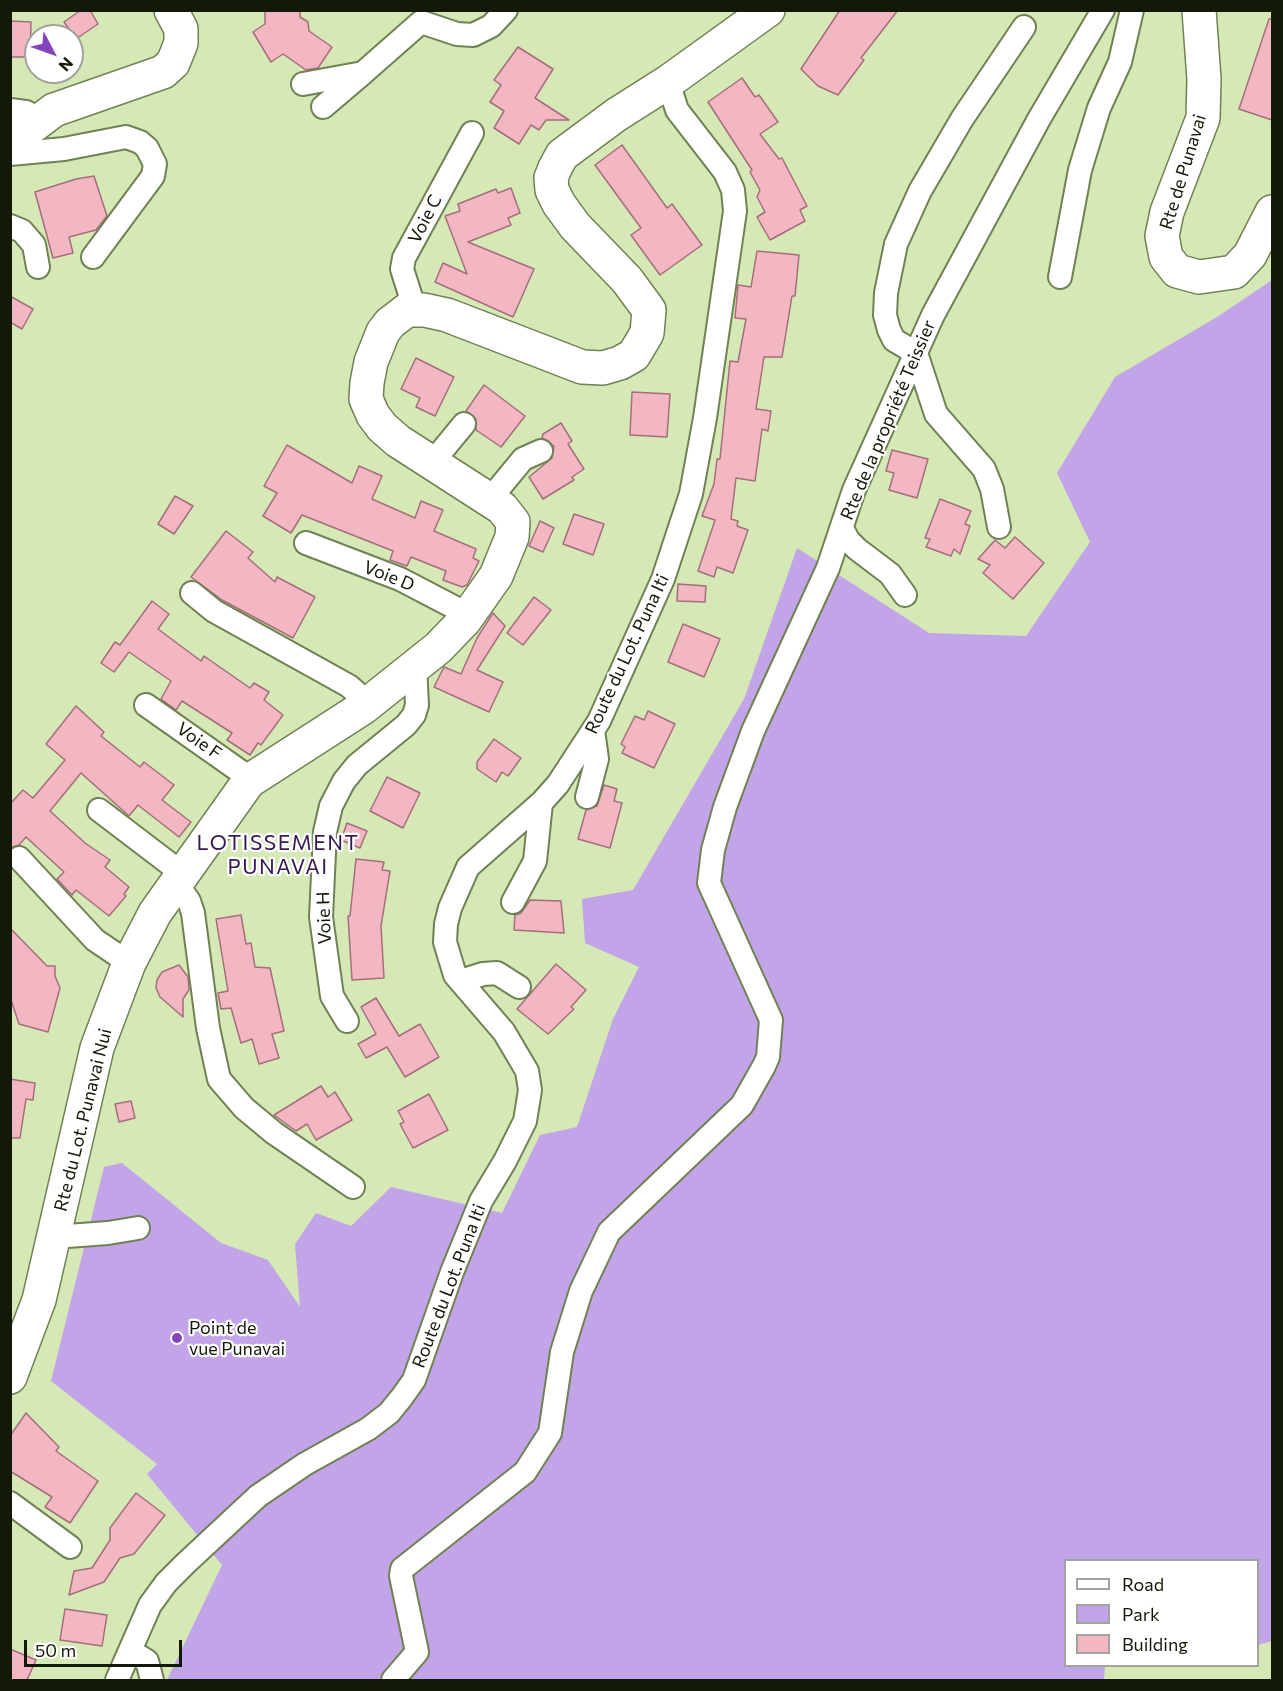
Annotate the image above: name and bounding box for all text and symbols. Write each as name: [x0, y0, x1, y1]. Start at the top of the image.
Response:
north arrow: [24, 24, 84, 84]
text: N: [55, 54, 78, 76]
street label: Rte de Punavai: [1155, 112, 1211, 232]
street label: Voie C: [404, 191, 446, 247]
street label: Rte de la propriété Teissier: [836, 317, 940, 523]
street label: Voie D: [361, 556, 417, 596]
street label: Route du Lot. Puna Iti: [580, 571, 674, 737]
street label: Voie F: [172, 718, 226, 764]
district label: LOTISSEMENT PUNAVAI: [197, 830, 359, 880]
street label: Voie H: [312, 891, 336, 945]
street label: Rte du Lot. Punavai Nui: [50, 1026, 116, 1214]
street label: Route du Lot. Puna Iti: [408, 1201, 490, 1371]
place label: Point de vue Punavai: [189, 1317, 285, 1360]
marker: Point de vue Punavai: [170, 1331, 184, 1345]
legend: [1064, 1559, 1259, 1667]
text: Road: [1122, 1573, 1164, 1595]
text: Park: [1122, 1603, 1160, 1625]
scale bar: [27, 1628, 184, 1666]
text: Building: [1122, 1633, 1188, 1655]
text: 50 m: [35, 1639, 76, 1661]

